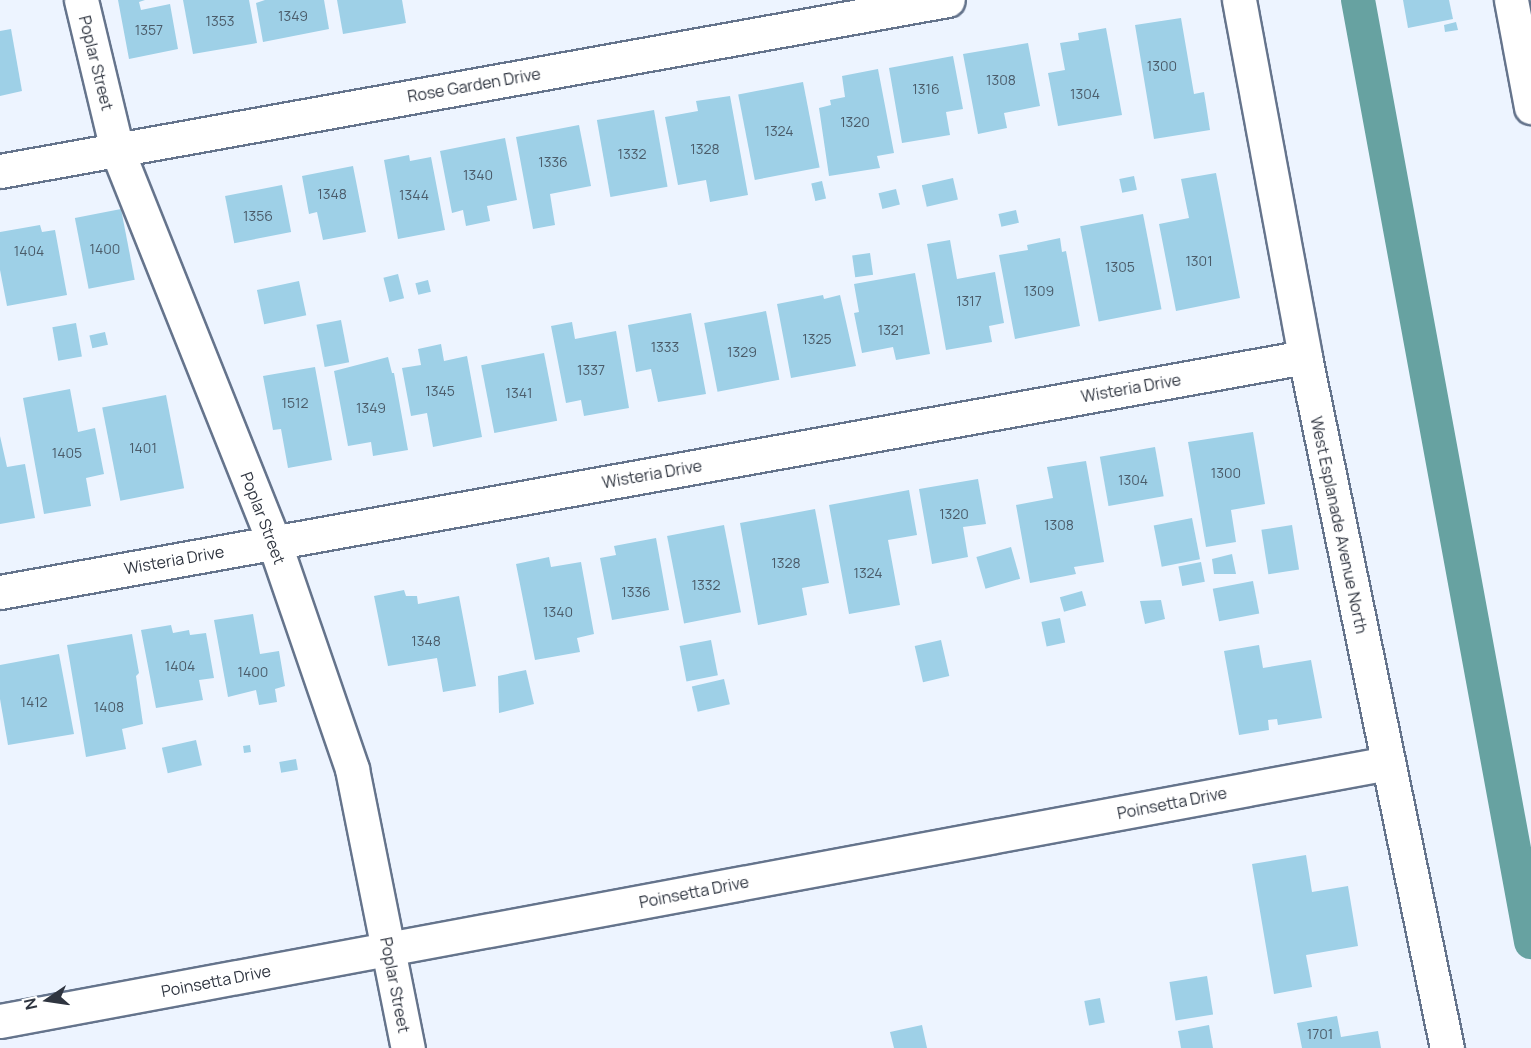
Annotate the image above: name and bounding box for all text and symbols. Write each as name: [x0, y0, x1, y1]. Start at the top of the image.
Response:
house number: 1349: [278, 8, 308, 24]
house number: 1353: [205, 13, 235, 29]
street label: Poplar Street: [75, 14, 117, 112]
house number: 1357: [135, 22, 163, 38]
house number: 1300: [1147, 58, 1177, 74]
street label: Rose Garden Drive: [406, 64, 542, 106]
house number: 1308: [986, 72, 1016, 88]
house number: 1316: [912, 81, 940, 97]
house number: 1304: [1070, 86, 1100, 102]
house number: 1320: [840, 114, 870, 130]
house number: 1324: [764, 123, 794, 139]
house number: 1328: [690, 141, 720, 157]
house number: 1332: [618, 146, 646, 162]
house number: 1336: [538, 154, 568, 170]
house number: 1340: [463, 167, 493, 183]
house number: 1348: [317, 186, 347, 202]
house number: 1344: [399, 187, 429, 203]
house number: 1356: [243, 208, 273, 224]
house number: 1400: [90, 241, 120, 257]
house number: 1404: [14, 243, 44, 259]
house number: 1301: [1185, 253, 1213, 269]
house number: 1305: [1105, 259, 1135, 275]
house number: 1309: [1024, 283, 1054, 299]
house number: 1317: [956, 293, 982, 309]
house number: 1321: [878, 322, 904, 338]
house number: 1325: [802, 331, 832, 347]
house number: 1333: [651, 339, 679, 355]
house number: 1329: [727, 344, 757, 360]
house number: 1337: [577, 362, 605, 378]
street label: Wisteria Drive: [1079, 370, 1183, 406]
house number: 1345: [425, 383, 455, 399]
house number: 1341: [506, 385, 532, 401]
house number: 1512: [282, 395, 308, 411]
house number: 1349: [356, 400, 386, 416]
street label: West Esplanade Avenue North: [1307, 415, 1371, 635]
house number: 1401: [129, 440, 157, 456]
house number: 1405: [52, 445, 82, 461]
street label: Wisteria Drive: [600, 456, 704, 492]
house number: 1300: [1211, 465, 1241, 481]
street label: Poplar Street: [237, 469, 289, 567]
house number: 1304: [1118, 472, 1148, 488]
house number: 1320: [939, 506, 969, 522]
house number: 1308: [1044, 517, 1074, 533]
street label: Wisteria Drive: [122, 542, 226, 578]
house number: 1328: [771, 555, 801, 571]
house number: 1324: [853, 565, 883, 581]
house number: 1332: [692, 577, 720, 593]
house number: 1336: [621, 584, 651, 600]
house number: 1340: [543, 604, 573, 620]
house number: 1348: [411, 633, 441, 649]
house number: 1404: [165, 658, 195, 674]
house number: 1400: [238, 664, 268, 680]
house number: 1412: [20, 694, 48, 710]
house number: 1408: [94, 699, 124, 715]
street label: Poinsetta Drive: [1115, 783, 1229, 823]
street label: Poinsetta Drive: [637, 872, 751, 912]
street label: Poplar Street: [376, 935, 414, 1035]
street label: Poinsetta Drive: [159, 961, 273, 1001]
north arrow: [18, 970, 78, 1030]
text: N: [18, 996, 42, 1012]
house number: 1701: [1307, 1026, 1333, 1042]

